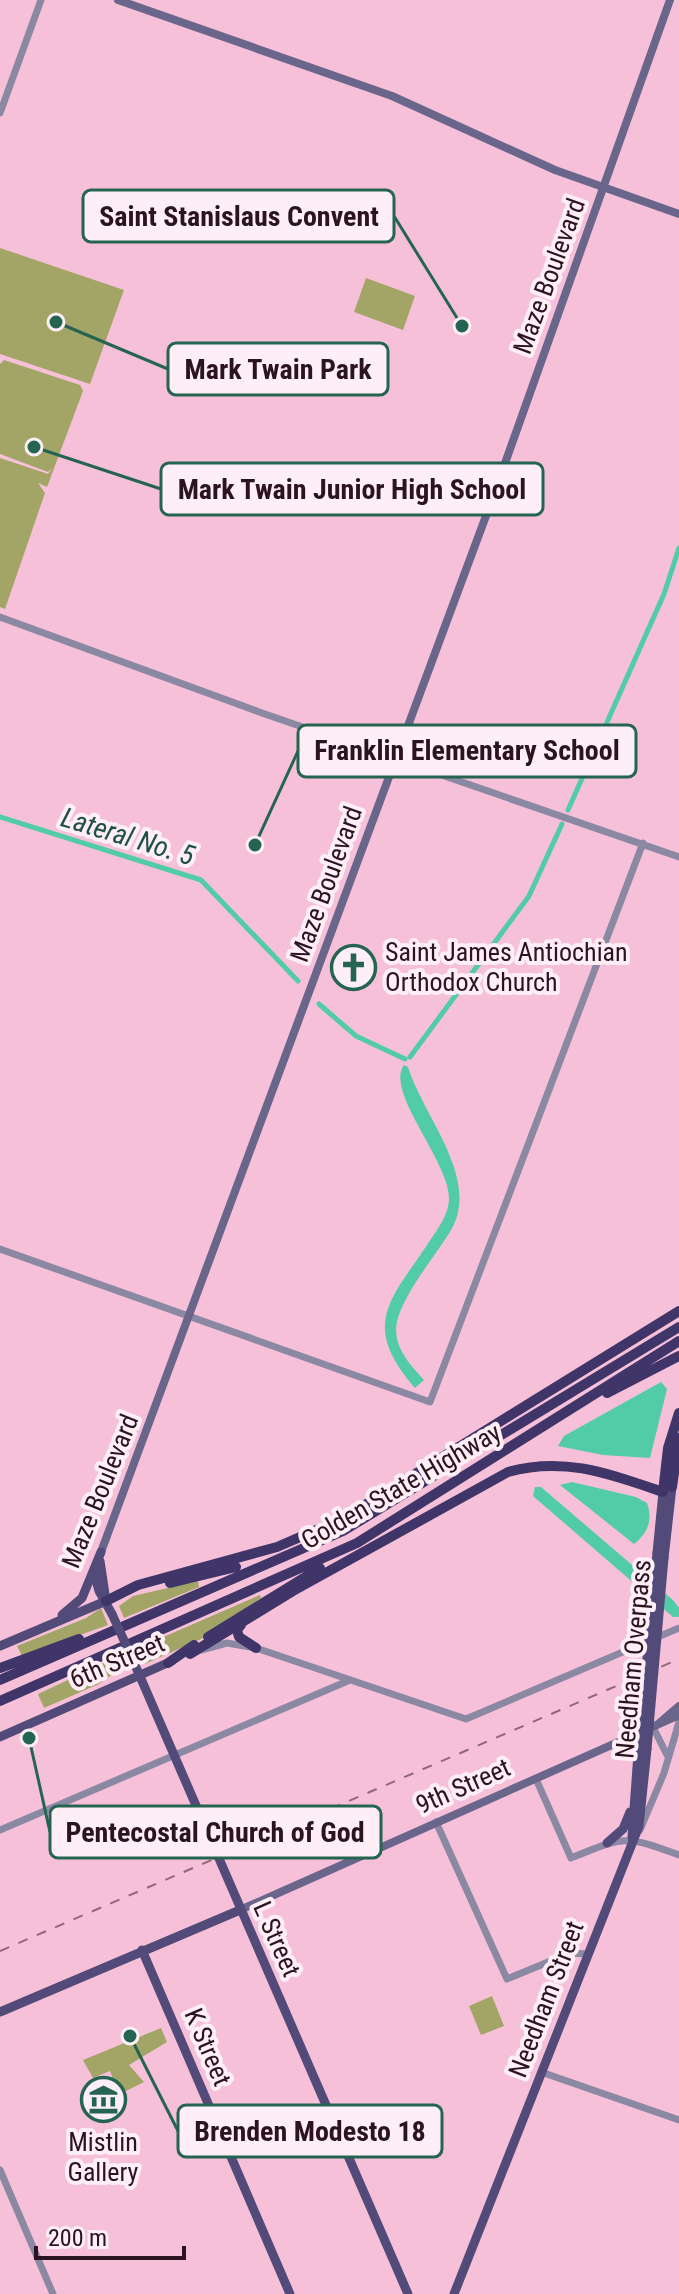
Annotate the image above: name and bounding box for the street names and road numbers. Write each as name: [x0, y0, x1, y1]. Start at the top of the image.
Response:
street label: Maze Boulevard: [507, 194, 591, 358]
street label: Maze Boulevard: [284, 802, 368, 966]
street label: Maze Boulevard: [56, 1410, 144, 1572]
street label: Golden State Highway: [296, 1417, 506, 1555]
street label: Needham Overpass: [609, 1558, 657, 1760]
street label: 6th Street: [65, 1628, 169, 1694]
street label: 9th Street: [411, 1752, 515, 1820]
street label: L Street: [247, 1897, 307, 1981]
street label: Needham Street: [502, 1917, 590, 2081]
street label: K Street: [178, 2004, 238, 2090]

